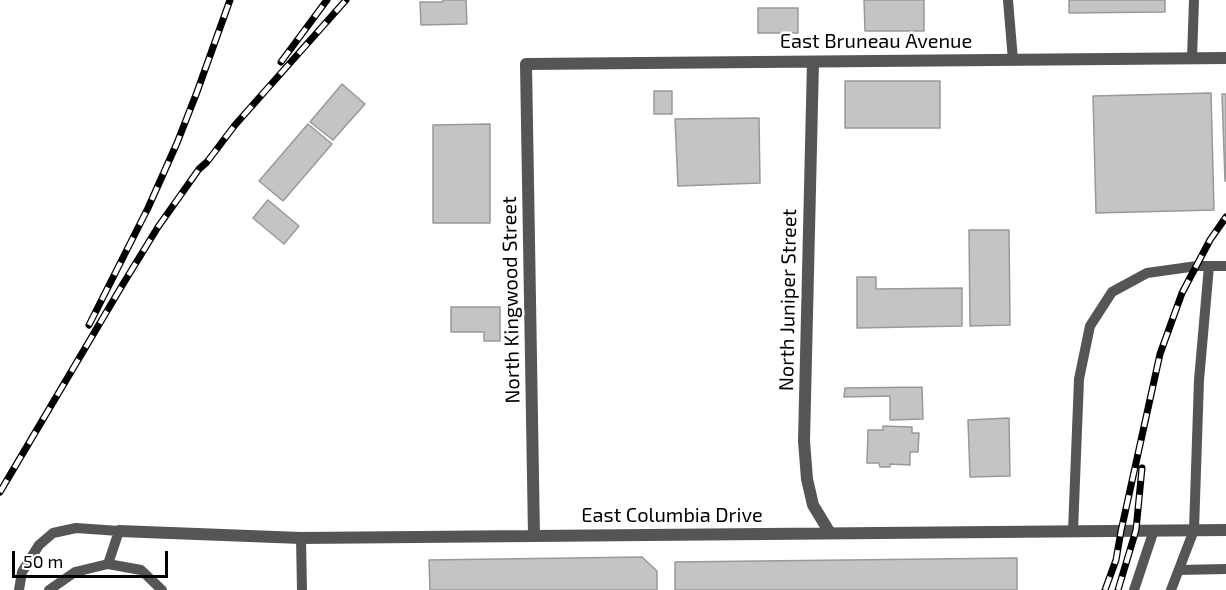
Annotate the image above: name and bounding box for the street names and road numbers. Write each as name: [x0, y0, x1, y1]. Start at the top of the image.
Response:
street label: East Bruneau Avenue: [780, 29, 972, 53]
street label: North Kingwood Street: [497, 196, 525, 404]
street label: North Juniper Street: [774, 209, 802, 391]
street label: East Columbia Drive: [581, 503, 763, 527]

